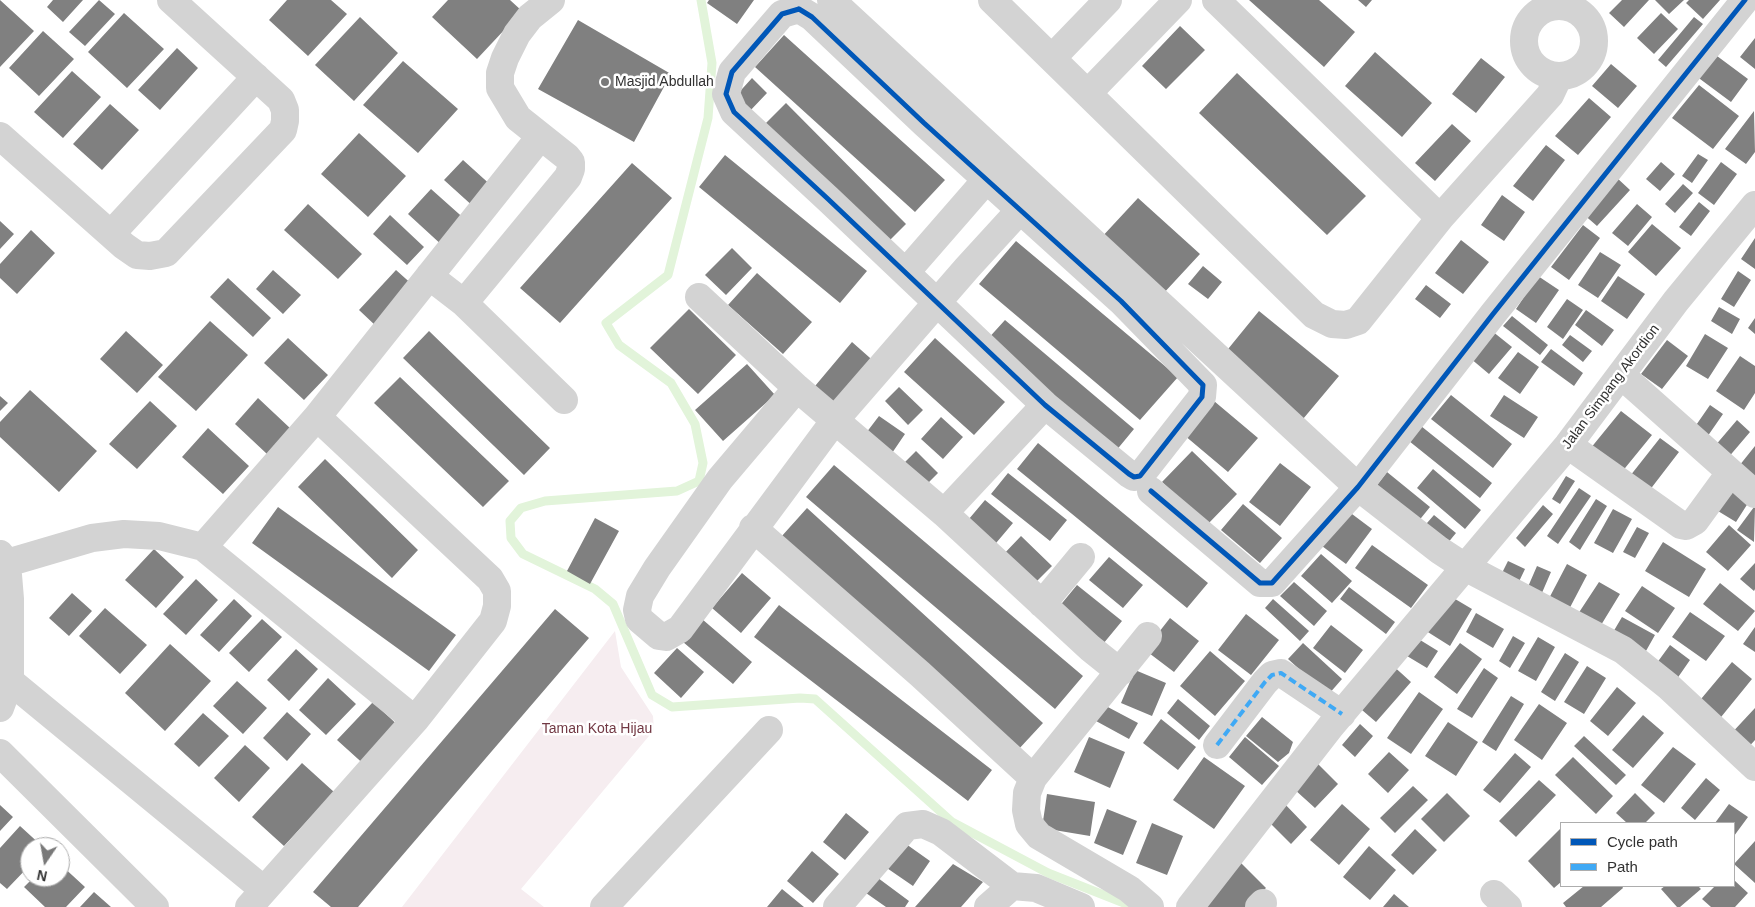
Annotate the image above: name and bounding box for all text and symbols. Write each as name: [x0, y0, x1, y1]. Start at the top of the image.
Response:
place label: Masjid Abdullah: [615, 74, 714, 90]
marker: Masjid Abdullah: [599, 76, 611, 88]
street label: Jalan Simpang Akordion: [1559, 321, 1663, 453]
park label: Taman Kota Hijau: [542, 721, 652, 737]
legend: [1560, 822, 1735, 887]
text: Cycle path: [1607, 833, 1678, 850]
north arrow: [20, 837, 70, 887]
text: Path: [1607, 858, 1638, 875]
text: N: [35, 867, 49, 885]

